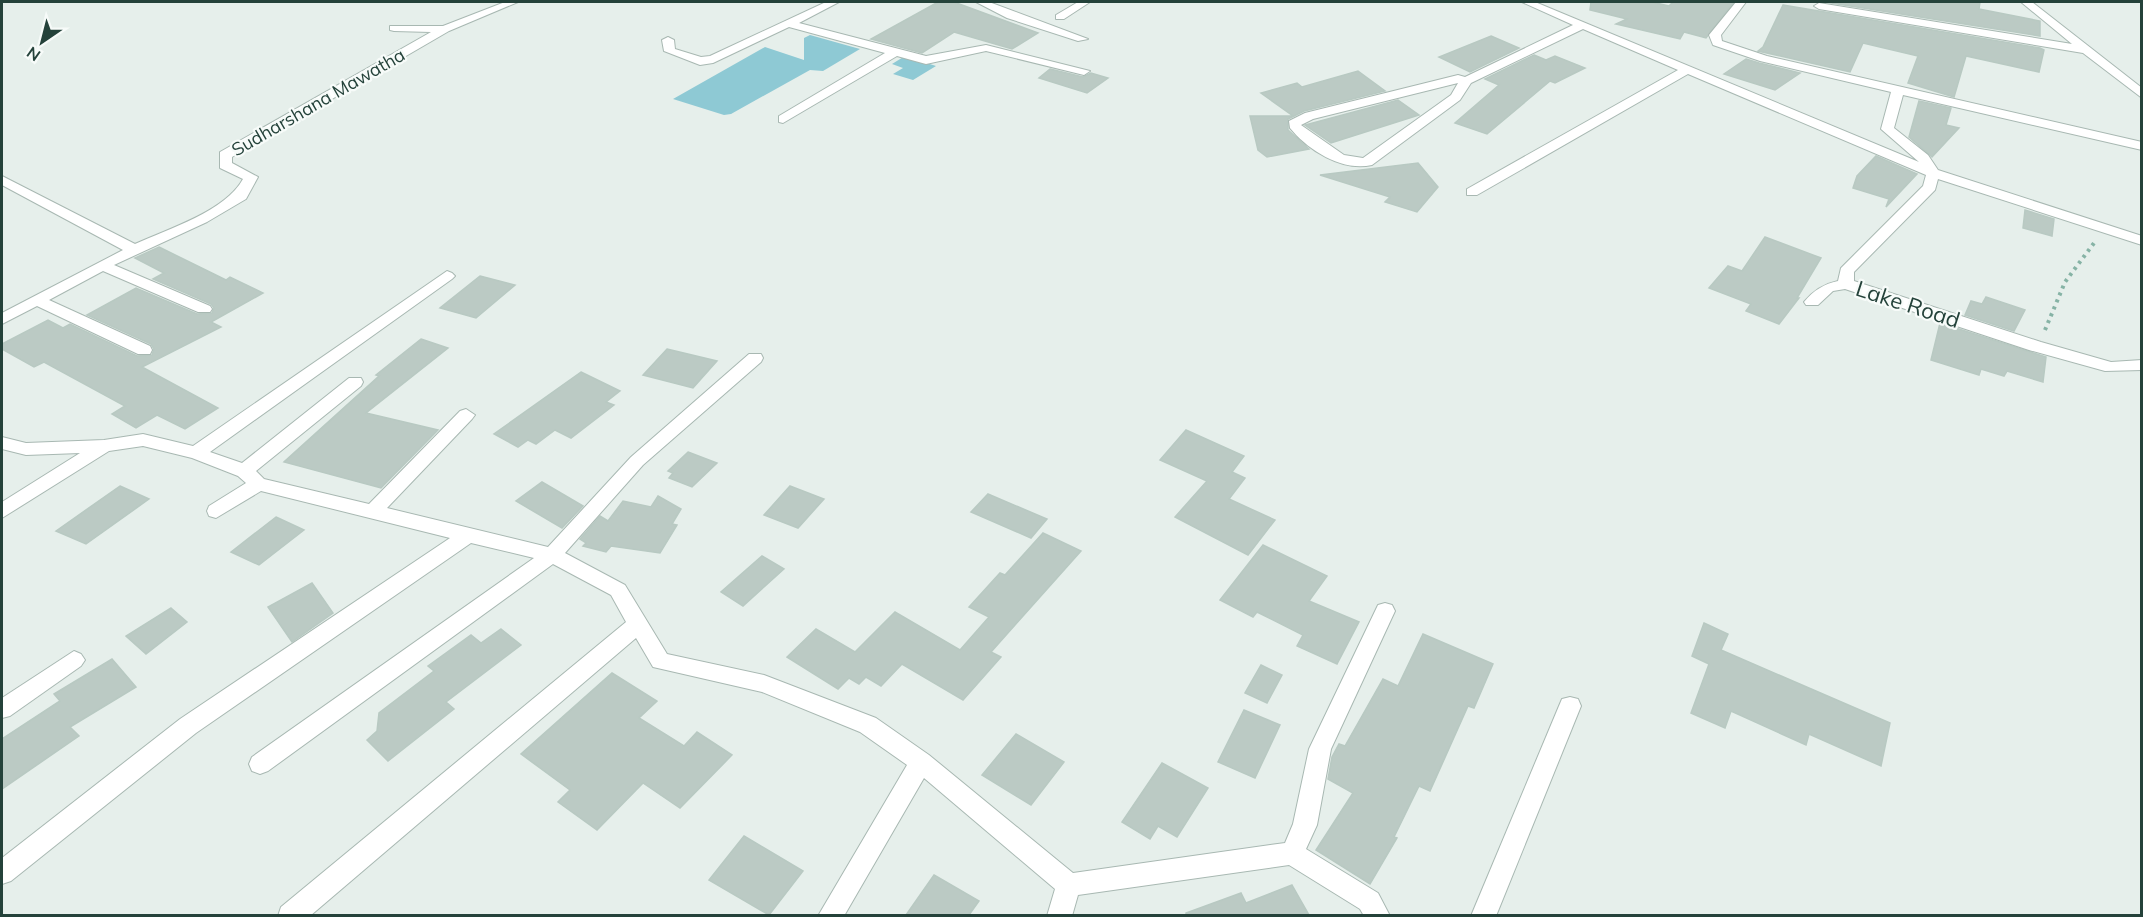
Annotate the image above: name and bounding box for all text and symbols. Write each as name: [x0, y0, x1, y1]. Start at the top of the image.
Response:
north arrow: [12, 12, 72, 72]
text: N: [23, 43, 44, 66]
street label: Sudharshana Mawatha: [227, 43, 409, 161]
street label: Lake Road: [1852, 274, 1964, 334]

